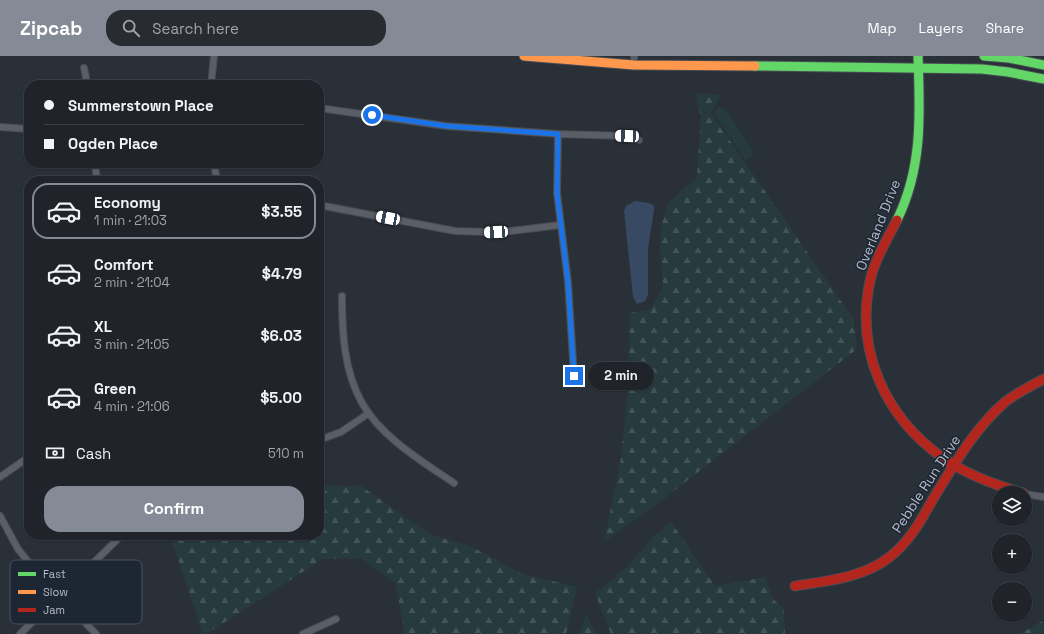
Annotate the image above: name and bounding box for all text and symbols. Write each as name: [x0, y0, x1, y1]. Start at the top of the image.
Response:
search box: [106, 10, 386, 46]
text: Zipcab: [20, 16, 82, 41]
icon: search: [120, 17, 142, 39]
text: Search here: [152, 19, 239, 38]
text: Map: [867, 19, 897, 37]
text: Layers: [919, 19, 963, 37]
text: Share: [985, 19, 1024, 37]
text: Summerstown Place: [68, 96, 214, 115]
route start: [363, 106, 381, 124]
car: [615, 130, 639, 142]
text: Ogden Place: [68, 134, 158, 153]
street label: Overland Drive: [852, 177, 904, 273]
icon: car: [46, 193, 82, 229]
text: Economy: [94, 193, 161, 212]
text: $3.55: [261, 202, 302, 221]
car: [375, 210, 401, 226]
text: 1 min · 21:03: [94, 212, 167, 229]
car: [484, 225, 508, 239]
icon: car: [46, 255, 82, 291]
text: Comfort: [94, 255, 154, 274]
text: $4.79: [262, 264, 302, 283]
text: 2 min · 21:04: [94, 274, 170, 291]
icon: car: [46, 317, 82, 353]
text: XL: [94, 317, 112, 336]
text: $6.03: [261, 326, 302, 345]
text: 3 min · 21:05: [94, 336, 169, 353]
callout: 2 min: [588, 362, 654, 390]
route end: [565, 367, 583, 385]
text: 2 min: [604, 367, 638, 384]
icon: car: [46, 379, 82, 415]
text: Green: [94, 379, 136, 398]
text: $5.00: [260, 388, 302, 407]
text: 4 min · 21:06: [94, 398, 170, 415]
street label: Pebble Run Drive: [888, 432, 964, 536]
icon: cash: [44, 442, 66, 464]
text: Cash: [76, 444, 111, 463]
text: 510 m: [268, 445, 304, 462]
button: Confirm: [44, 486, 304, 532]
map controls: [992, 486, 1032, 622]
button: layers: [992, 486, 1032, 526]
button: +: [992, 534, 1032, 574]
legend: [10, 560, 142, 624]
text: Fast: [43, 567, 66, 581]
button: −: [992, 582, 1032, 622]
text: Slow: [43, 585, 68, 599]
text: Jam: [43, 603, 65, 617]

